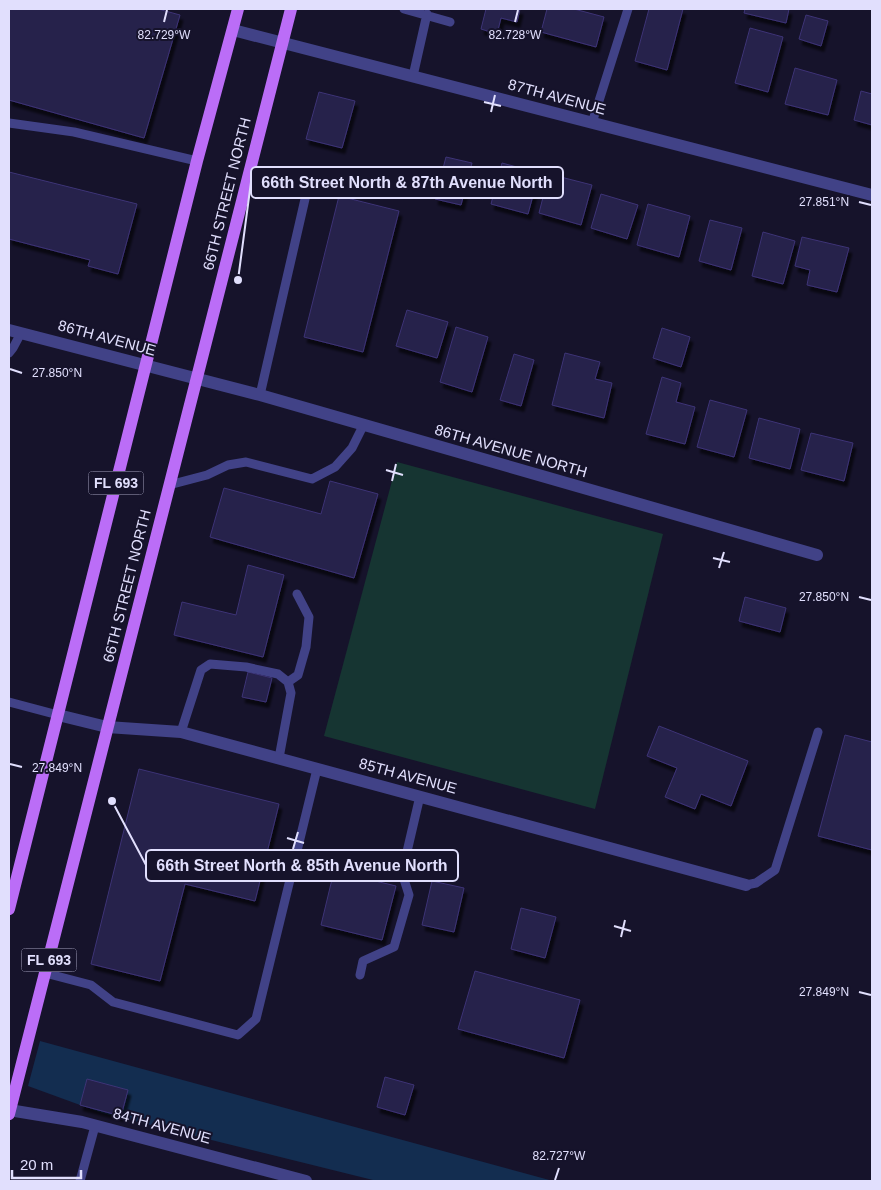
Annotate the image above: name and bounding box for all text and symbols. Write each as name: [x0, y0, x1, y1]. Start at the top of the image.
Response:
text: 82.729°W: [138, 28, 191, 42]
text: 82.728°W: [489, 28, 542, 42]
street label: 87TH AVENUE: [506, 75, 608, 118]
street label: 66TH STREET NORTH: [199, 116, 254, 272]
callout: 66th Street North & 87th Avenue North: [251, 167, 563, 198]
text: 66th Street North & 87th Avenue North: [261, 174, 553, 191]
text: 27.851°N: [799, 195, 849, 209]
street label: 86TH AVENUE: [56, 316, 158, 359]
text: 27.850°N: [32, 366, 82, 380]
street label: 86TH AVENUE NORTH: [433, 421, 589, 480]
road number: FL 693: [88, 472, 144, 494]
street label: 66TH STREET NORTH: [99, 508, 154, 664]
text: 27.850°N: [799, 590, 849, 604]
street label: 85TH AVENUE: [357, 754, 459, 797]
text: 27.849°N: [32, 761, 82, 775]
callout: 66th Street North & 85th Avenue North: [146, 850, 458, 881]
text: 66th Street North & 85th Avenue North: [156, 857, 448, 874]
road number: FL 693: [22, 948, 76, 972]
text: 27.849°N: [799, 985, 849, 999]
street label: 84TH AVENUE: [111, 1104, 213, 1147]
scale bar: [12, 1148, 81, 1180]
text: 82.727°W: [533, 1149, 586, 1163]
text: 20 m: [20, 1156, 53, 1173]

